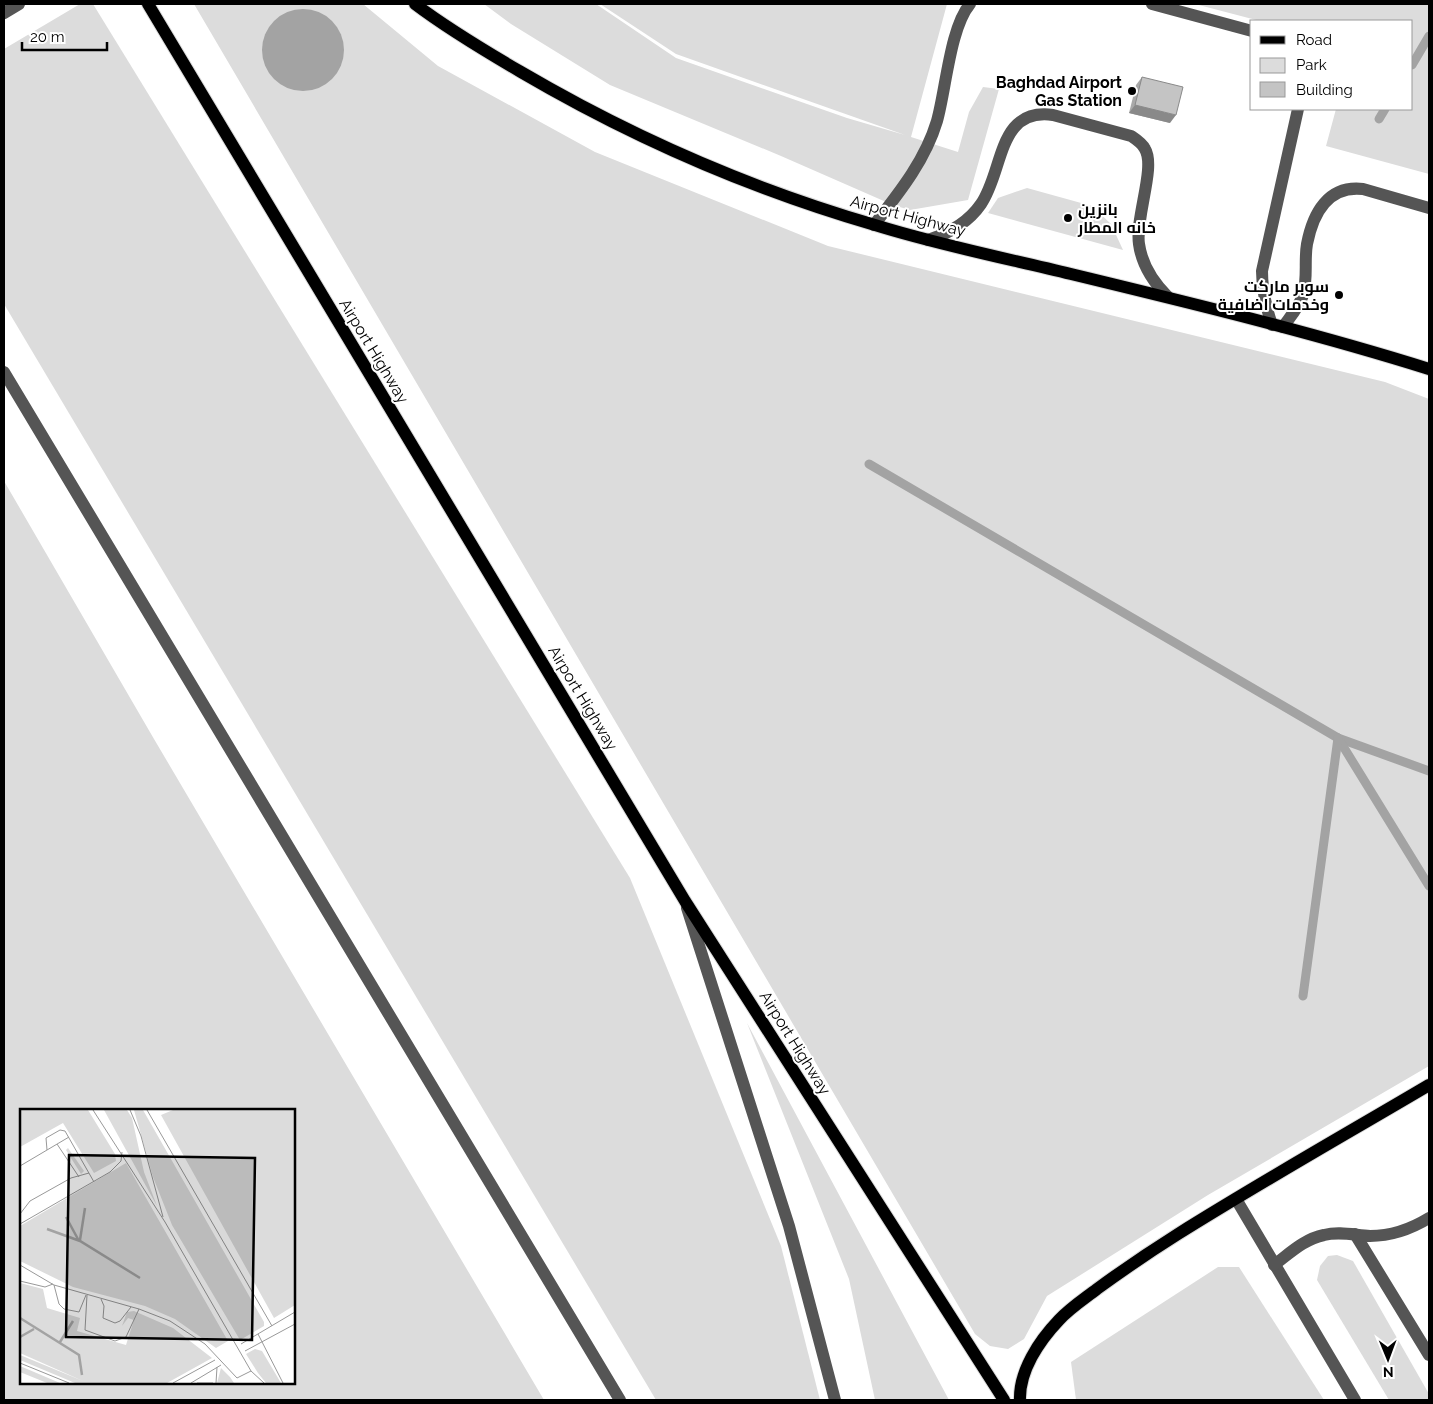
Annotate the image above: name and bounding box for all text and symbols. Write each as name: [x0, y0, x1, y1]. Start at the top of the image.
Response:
scale bar: [22, 20, 108, 52]
legend: [1250, 20, 1413, 110]
text: 20 m: [30, 28, 65, 46]
text: Road: [1296, 31, 1332, 49]
text: Park: [1296, 56, 1327, 74]
place label: Baghdad Airport Gas Station: [996, 73, 1122, 110]
text: Building: [1296, 81, 1353, 99]
marker: Baghdad Airport Gas Station: [1126, 85, 1138, 97]
street label: Airport Highway: [848, 191, 968, 241]
place label: بانزين خانه المطار: [1077, 200, 1156, 237]
marker: بانزين خانه المطار: [1062, 212, 1074, 224]
place label: سوبر ماركت وخدمات اضافية: [1218, 277, 1329, 314]
marker: سوبر ماركت وخدمات اضافية: [1333, 289, 1345, 301]
street label: Airport Highway: [335, 295, 413, 407]
street label: Airport Highway: [544, 642, 622, 754]
street label: Airport Highway: [756, 988, 835, 1099]
inset map: [20, 1109, 295, 1384]
north arrow: [1363, 1334, 1413, 1384]
text: N: [1383, 1364, 1394, 1380]

